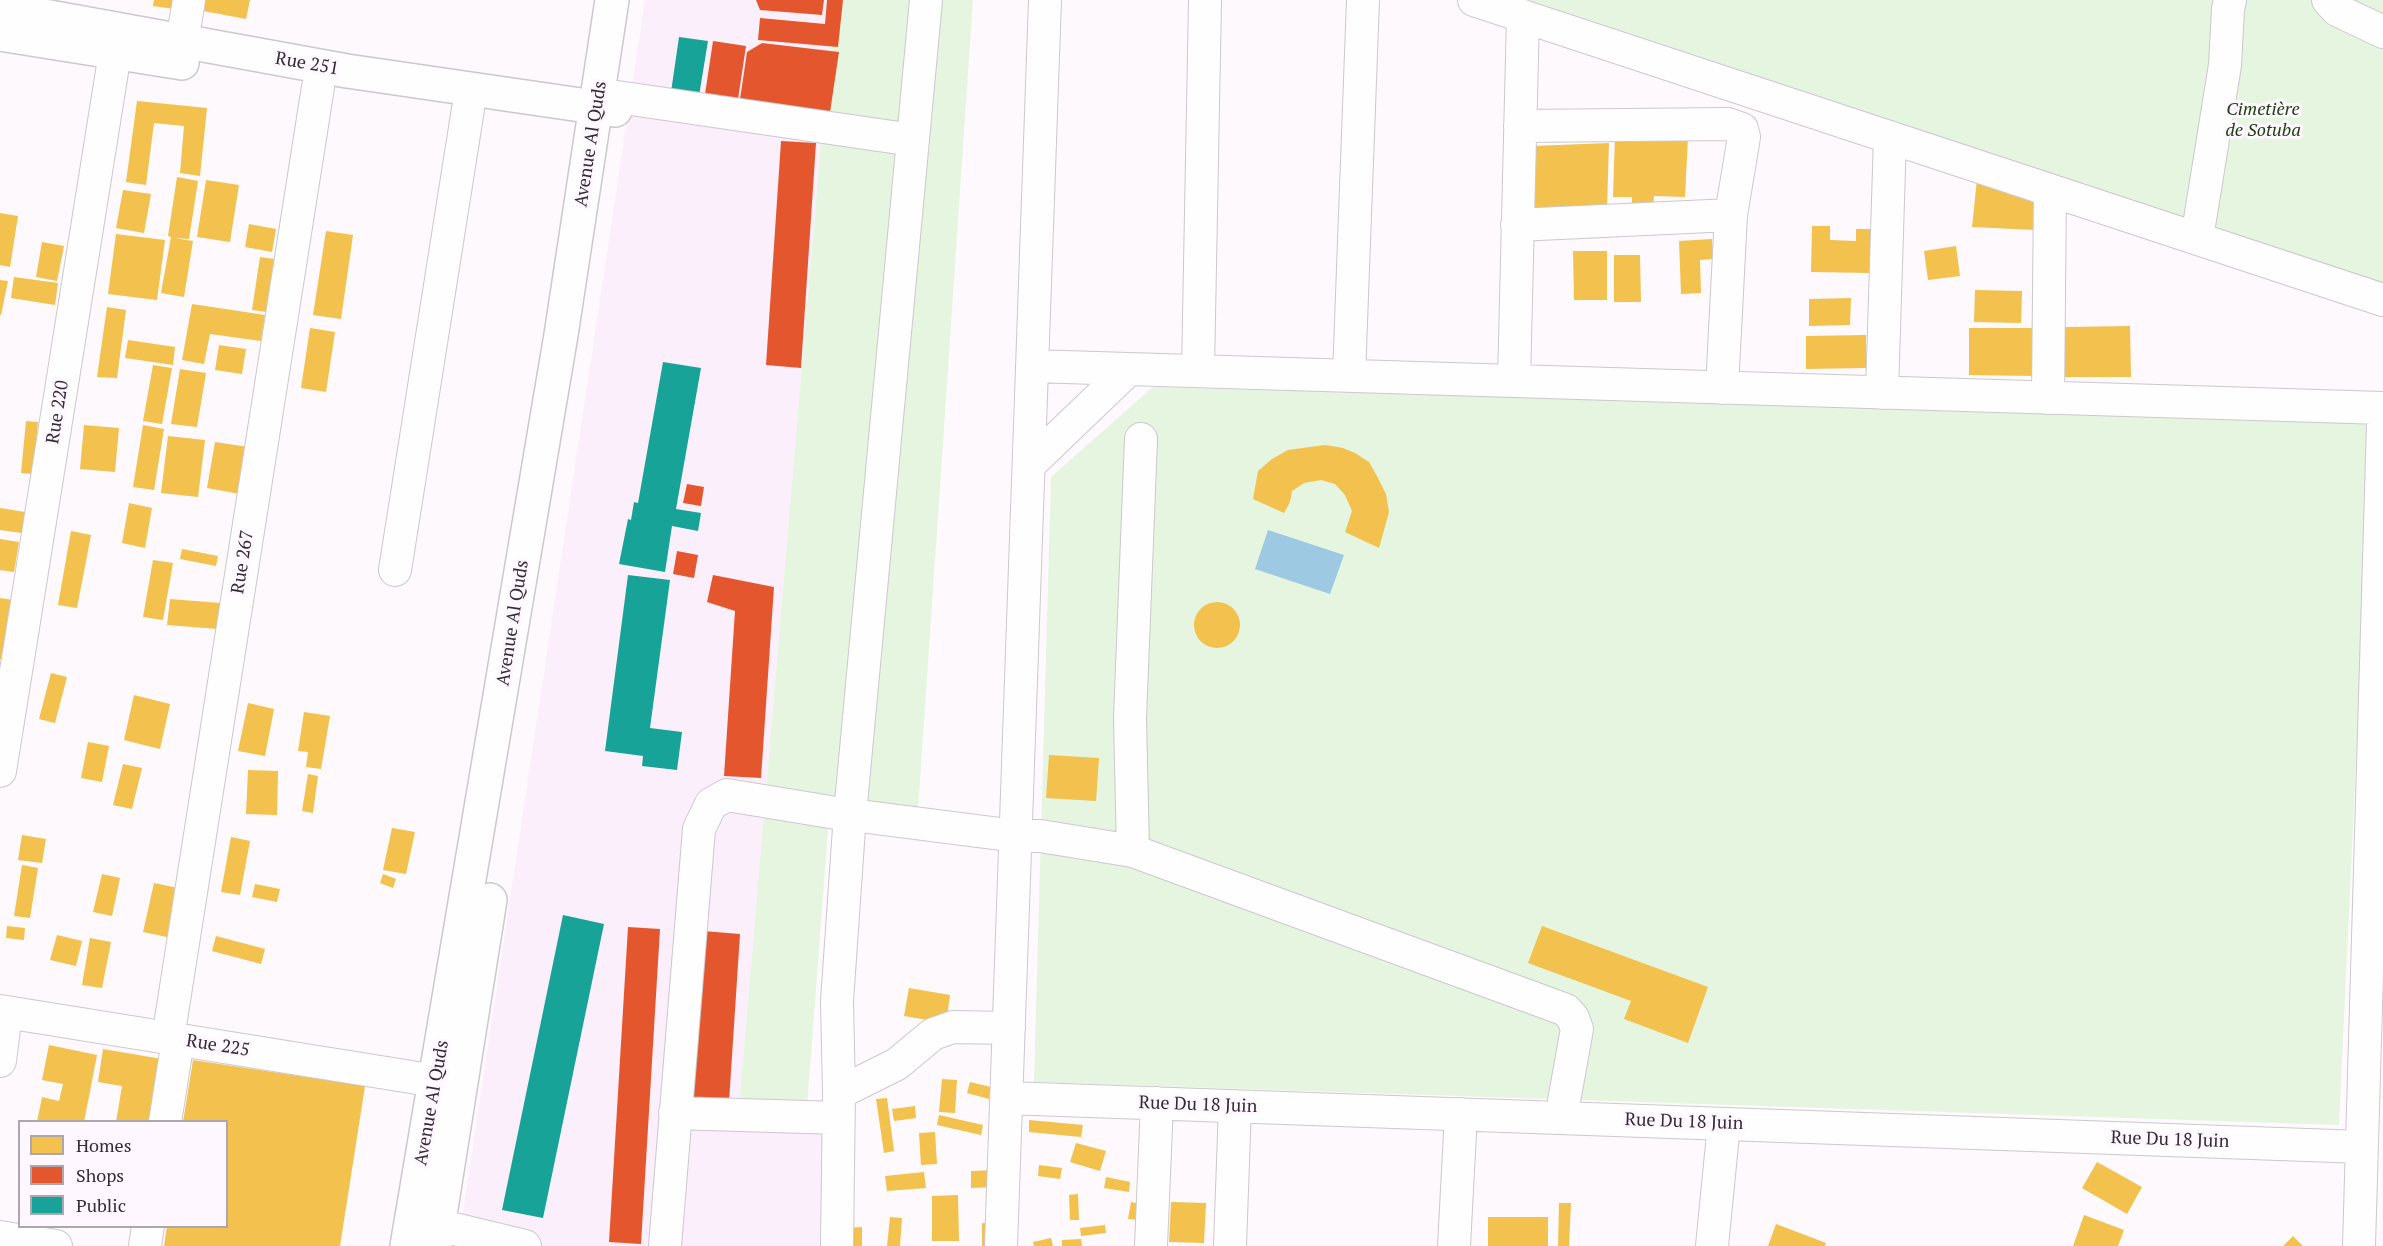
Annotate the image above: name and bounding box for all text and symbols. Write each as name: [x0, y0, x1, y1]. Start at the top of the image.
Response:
street label: Rue 251: [274, 48, 340, 80]
street label: Avenue Al Quds: [570, 80, 612, 208]
park label: Cimetière de Sotuba: [2225, 99, 2301, 142]
street label: Rue 220: [42, 379, 74, 445]
street label: Rue 267: [227, 529, 259, 595]
street label: Avenue Al Quds: [492, 559, 534, 687]
street label: Rue 225: [185, 1030, 251, 1062]
street label: Avenue Al Quds: [410, 1039, 454, 1167]
street label: Rue Du 18 Juin: [1138, 1092, 1258, 1118]
street label: Rue Du 18 Juin: [1624, 1109, 1744, 1135]
legend: [18, 1120, 228, 1228]
street label: Rue Du 18 Juin: [2110, 1127, 2230, 1153]
text: Homes: [76, 1133, 131, 1157]
text: Shops: [76, 1163, 124, 1187]
text: Public: [76, 1193, 126, 1217]

